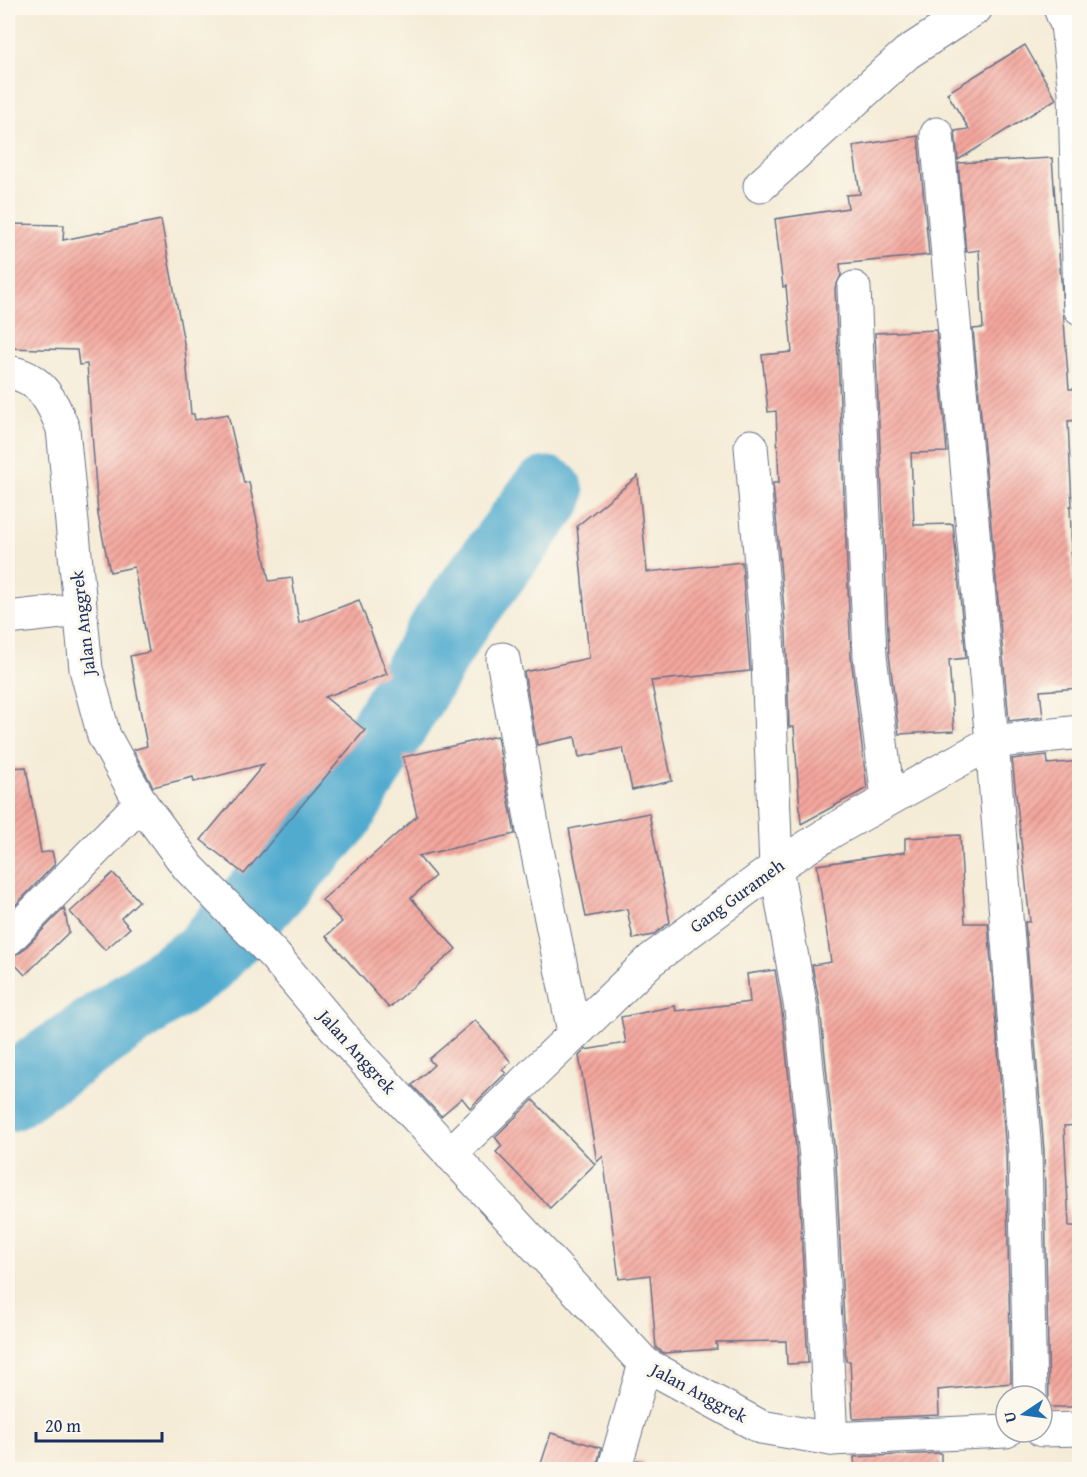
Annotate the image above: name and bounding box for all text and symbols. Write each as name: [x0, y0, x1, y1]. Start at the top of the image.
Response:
street label: Jalan Anggrek: [63, 568, 103, 679]
street label: Gang Gurameh: [684, 852, 790, 939]
street label: Jalan Anggrek: [311, 1002, 403, 1101]
street label: Jalan Anggrek: [645, 1355, 753, 1430]
north arrow: [994, 1384, 1054, 1444]
scale bar: [36, 1405, 162, 1443]
text: U: [996, 1409, 1022, 1425]
text: 20 m: [45, 1412, 81, 1439]

